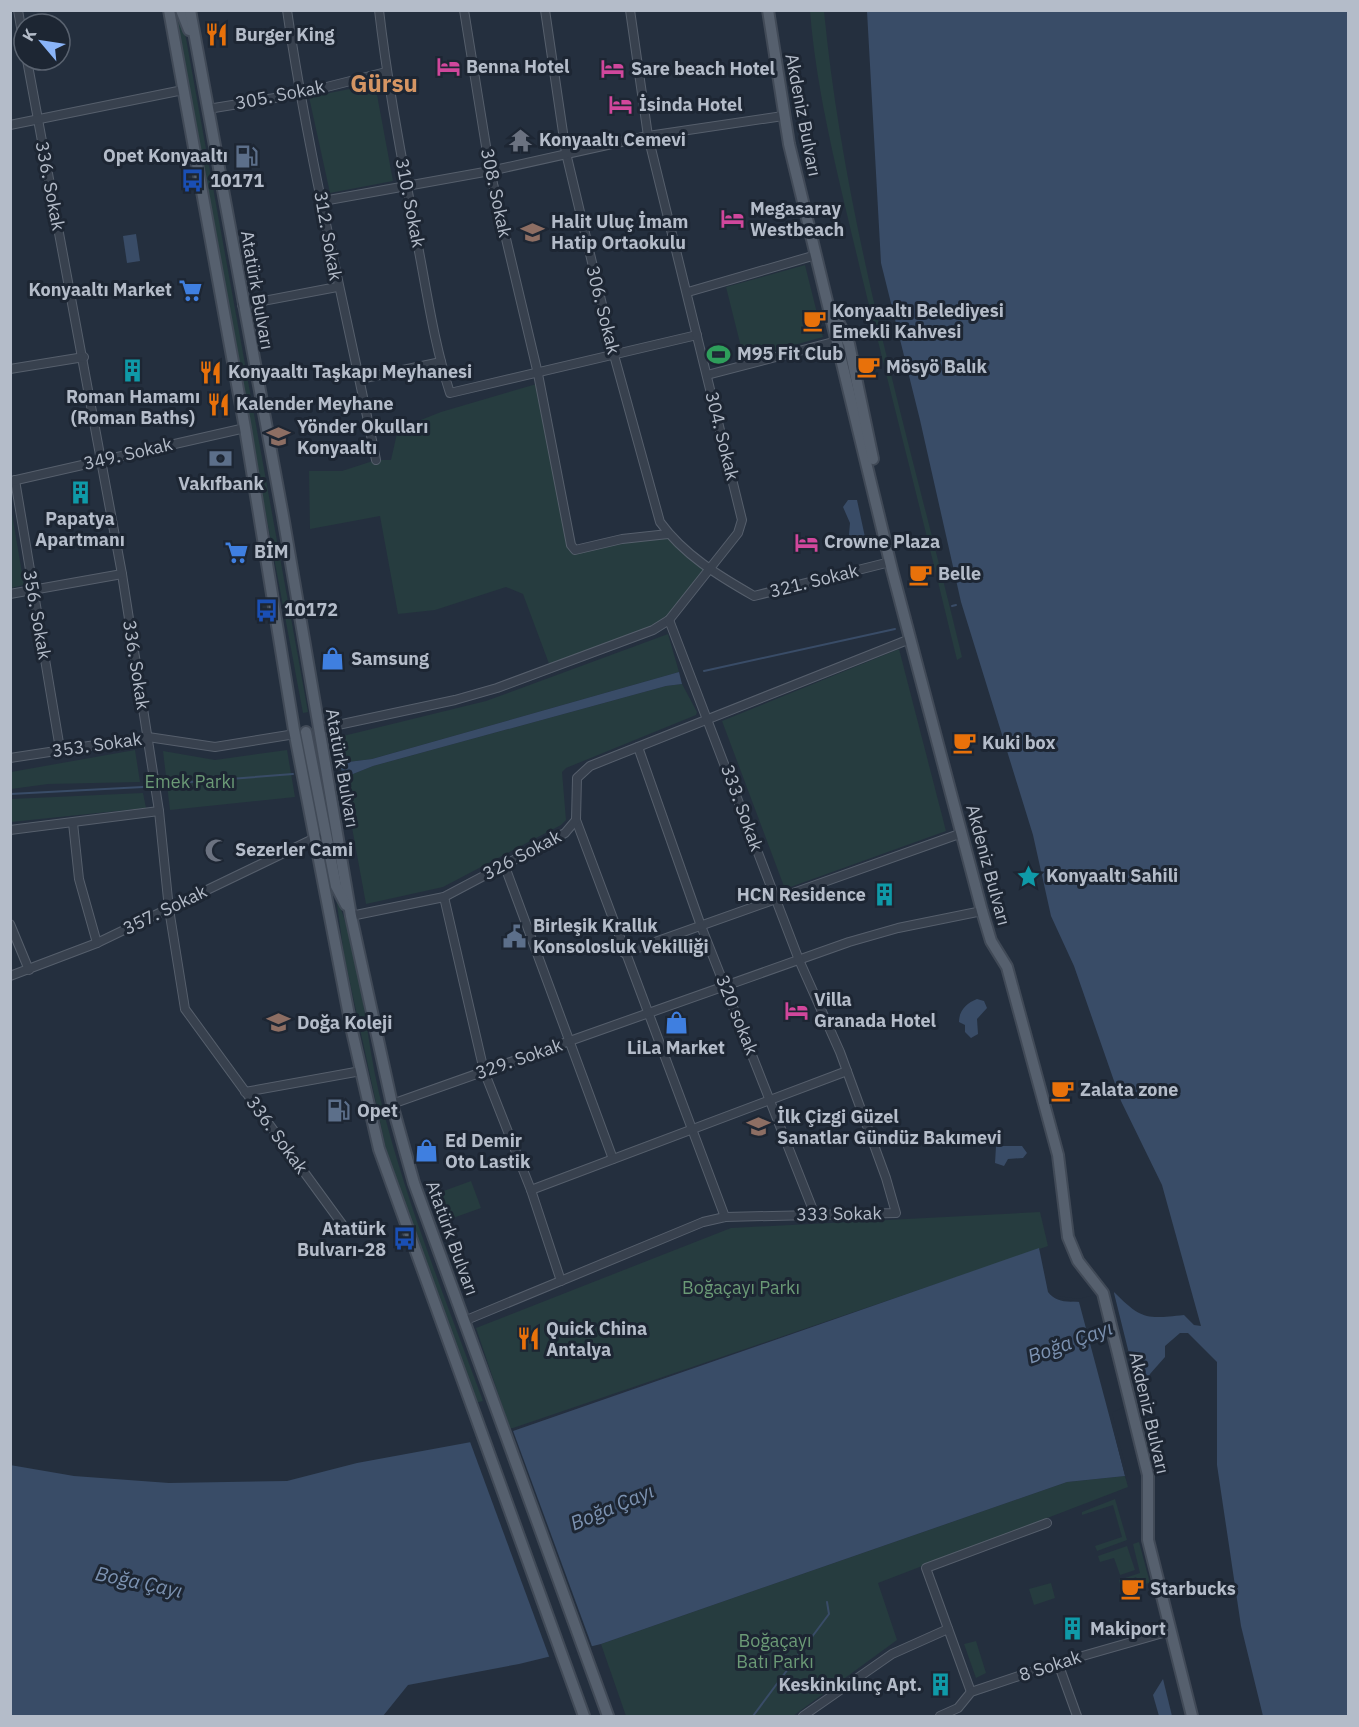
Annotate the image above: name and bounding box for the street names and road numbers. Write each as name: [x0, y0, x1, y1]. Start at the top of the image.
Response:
street label: Akdeniz Bulvarı: [780, 52, 827, 178]
street label: 305. Sokak: [233, 74, 327, 114]
street label: 336. Sokak: [31, 139, 71, 233]
street label: 308. Sokak: [476, 146, 517, 240]
street label: 310. Sokak: [391, 156, 431, 250]
street label: 312. Sokak: [309, 189, 348, 283]
street label: Atatürk Bulvarı: [236, 229, 279, 351]
street label: 306. Sokak: [581, 263, 626, 357]
street label: 304. Sokak: [700, 389, 745, 483]
street label: 349. Sokak: [81, 432, 175, 475]
street label: 321. Sokak: [767, 558, 861, 603]
street label: 356. Sokak: [18, 568, 57, 662]
street label: 336. Sokak: [118, 618, 155, 712]
street label: Atatürk Bulvarı: [321, 707, 364, 829]
street label: 353. Sokak: [50, 727, 144, 762]
street label: 333. Sokak: [716, 761, 769, 855]
street label: Akdeniz Bulvarı: [961, 802, 1016, 928]
street label: 326 Sokak: [479, 824, 565, 885]
street label: 357. Sokak: [119, 879, 211, 940]
street label: 320 sokak: [711, 972, 764, 1059]
street label: 329. Sokak: [472, 1033, 566, 1084]
street label: 336. Sokak: [241, 1091, 314, 1179]
street label: Atatürk Bulvarı: [421, 1177, 484, 1298]
street label: 333 Sokak: [796, 1201, 883, 1226]
street label: Akdeniz Bulvarı: [1124, 1350, 1175, 1476]
street label: 8 Sokak: [1016, 1645, 1084, 1686]

